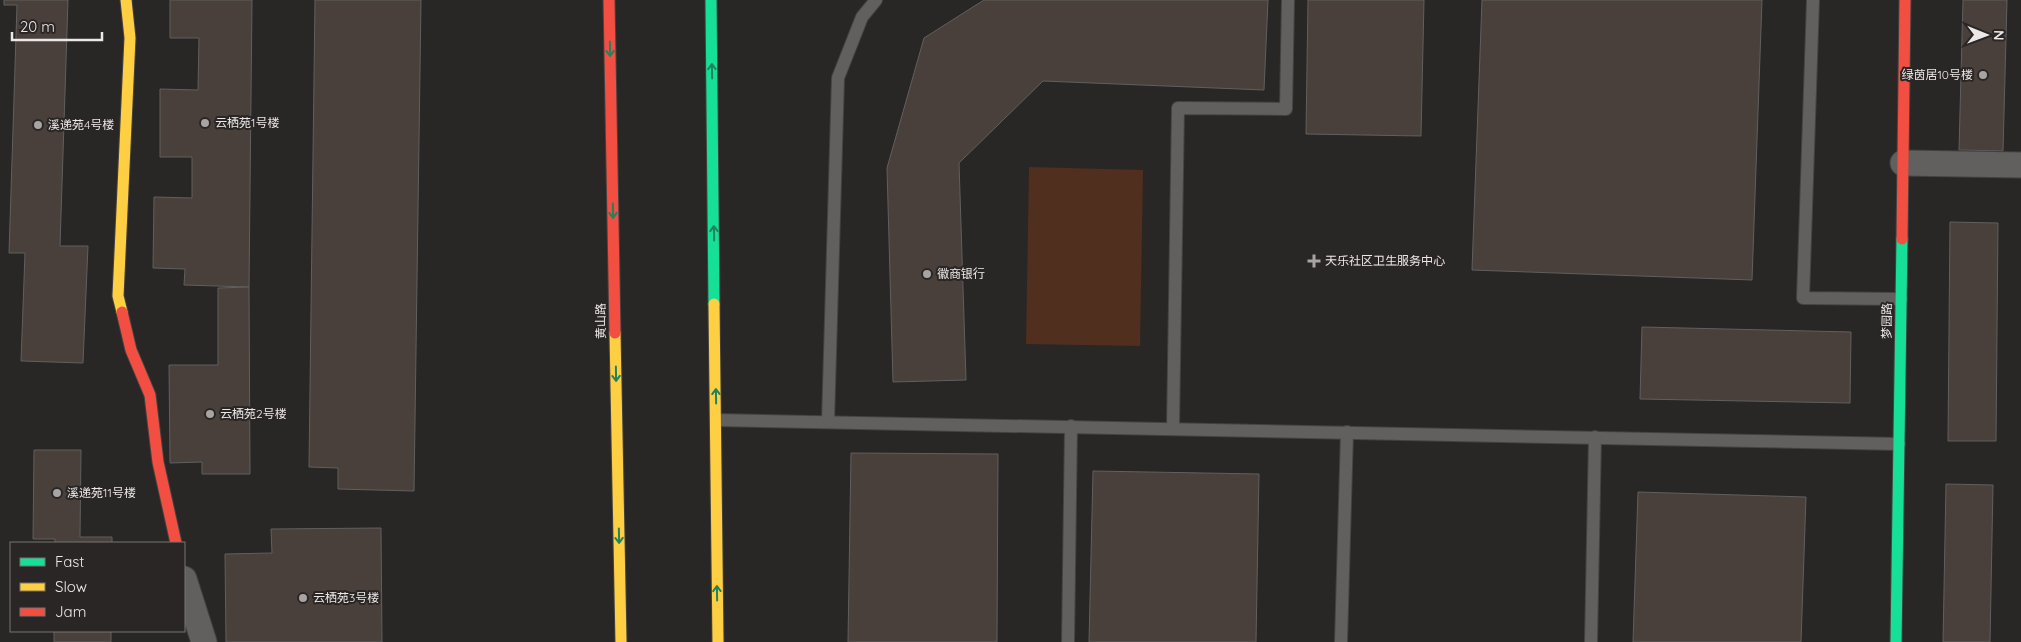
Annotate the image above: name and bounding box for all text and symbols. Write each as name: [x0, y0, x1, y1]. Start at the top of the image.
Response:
scale bar: [12, 10, 102, 42]
north arrow: [1961, 10, 2011, 60]
text: 20 m: [20, 17, 55, 36]
text: N: [1990, 30, 2008, 41]
one-way arrow: [605, 40, 615, 56]
one-way arrow: [707, 63, 717, 80]
place label: 绿茵居10号楼: [1901, 67, 1973, 82]
marker: 绿茵居10号楼: [1977, 69, 1989, 81]
place label: 云栖苑1号楼: [215, 115, 279, 130]
place label: 溪递苑4号楼: [48, 117, 114, 132]
marker: 云栖苑1号楼: [199, 117, 211, 129]
marker: 溪递苑4号楼: [32, 119, 44, 131]
one-way arrow: [608, 202, 618, 219]
one-way arrow: [709, 226, 719, 242]
place label: 天乐社区卫生服务中心: [1325, 253, 1445, 268]
marker: 天乐社区卫生服务中心: [1307, 254, 1321, 268]
place label: 徽商银行: [937, 266, 985, 281]
marker: 徽商银行: [921, 268, 933, 280]
street label: 黄山路: [593, 303, 608, 339]
street label: 梦园路: [1879, 303, 1894, 339]
one-way arrow: [611, 365, 621, 381]
one-way arrow: [711, 388, 720, 404]
place label: 云栖苑2号楼: [220, 406, 287, 421]
marker: 云栖苑2号楼: [204, 408, 216, 420]
place label: 溪递苑11号楼: [67, 485, 136, 500]
marker: 溪递苑11号楼: [51, 487, 63, 499]
one-way arrow: [614, 528, 624, 544]
legend: [10, 542, 185, 632]
text: Fast: [55, 552, 84, 571]
text: Slow: [55, 577, 87, 596]
one-way arrow: [712, 586, 722, 602]
place label: 云栖苑3号楼: [313, 590, 379, 605]
marker: 云栖苑3号楼: [297, 592, 309, 604]
text: Jam: [55, 602, 86, 621]

